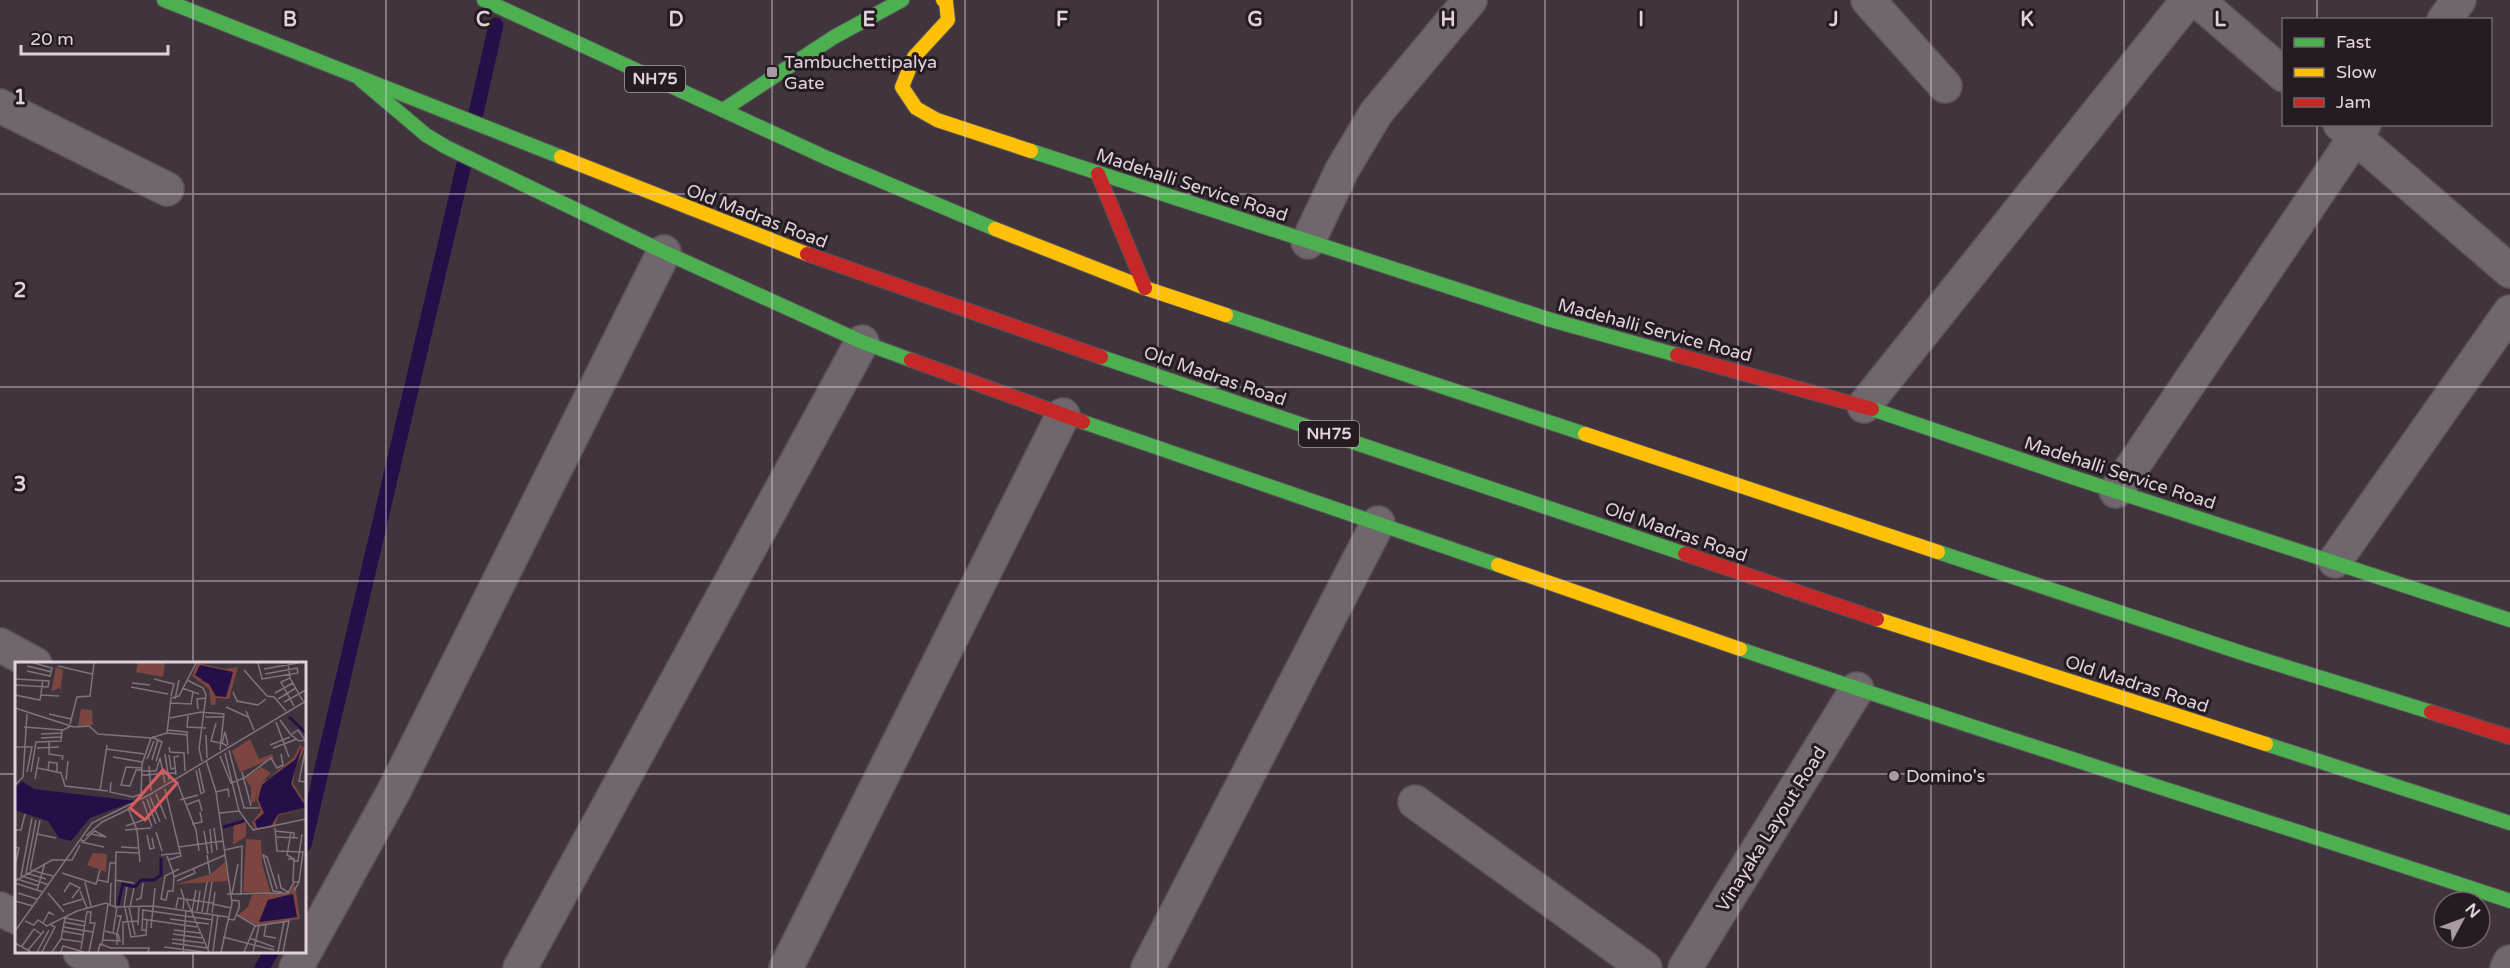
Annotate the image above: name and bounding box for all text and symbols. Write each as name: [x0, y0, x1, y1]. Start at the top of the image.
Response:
text: B: [283, 8, 297, 32]
text: C: [476, 8, 490, 32]
text: D: [668, 8, 684, 32]
text: E: [863, 8, 876, 32]
text: F: [1056, 8, 1068, 32]
text: G: [1247, 8, 1263, 32]
text: H: [1440, 8, 1456, 32]
text: I: [1638, 8, 1644, 32]
text: J: [1828, 8, 1839, 32]
text: K: [2020, 8, 2034, 32]
text: L: [2214, 8, 2226, 32]
scale bar: [21, 18, 168, 56]
legend: [2282, 18, 2492, 126]
text: 20 m: [30, 28, 74, 50]
text: Fast: [2336, 31, 2371, 53]
place label: Tambuchettipalya Gate: [784, 51, 937, 94]
text: Slow: [2336, 61, 2377, 83]
marker: Tambuchettipalya Gate: [765, 65, 779, 79]
road number: NH75: [625, 66, 685, 92]
text: 1: [14, 86, 26, 110]
text: Jam: [2336, 91, 2371, 113]
street label: Madehalli Service Road: [1093, 144, 1291, 226]
street label: Old Madras Road: [683, 179, 831, 253]
text: 2: [14, 279, 26, 303]
street label: Madehalli Service Road: [1556, 293, 1754, 367]
street label: Old Madras Road: [1141, 341, 1289, 411]
road number: NH75: [1299, 421, 1359, 447]
street label: Madehalli Service Road: [2021, 432, 2219, 514]
text: 3: [14, 473, 26, 497]
street label: Old Madras Road: [1602, 497, 1750, 567]
street label: Old Madras Road: [2063, 650, 2211, 718]
inset map: [15, 662, 306, 953]
street label: Vinayaka Layout Road: [1711, 742, 1831, 916]
place label: Domino's: [1906, 765, 1985, 787]
marker: Domino's: [1887, 769, 1901, 783]
north arrow: [2432, 890, 2492, 950]
text: N: [2461, 899, 2484, 922]

